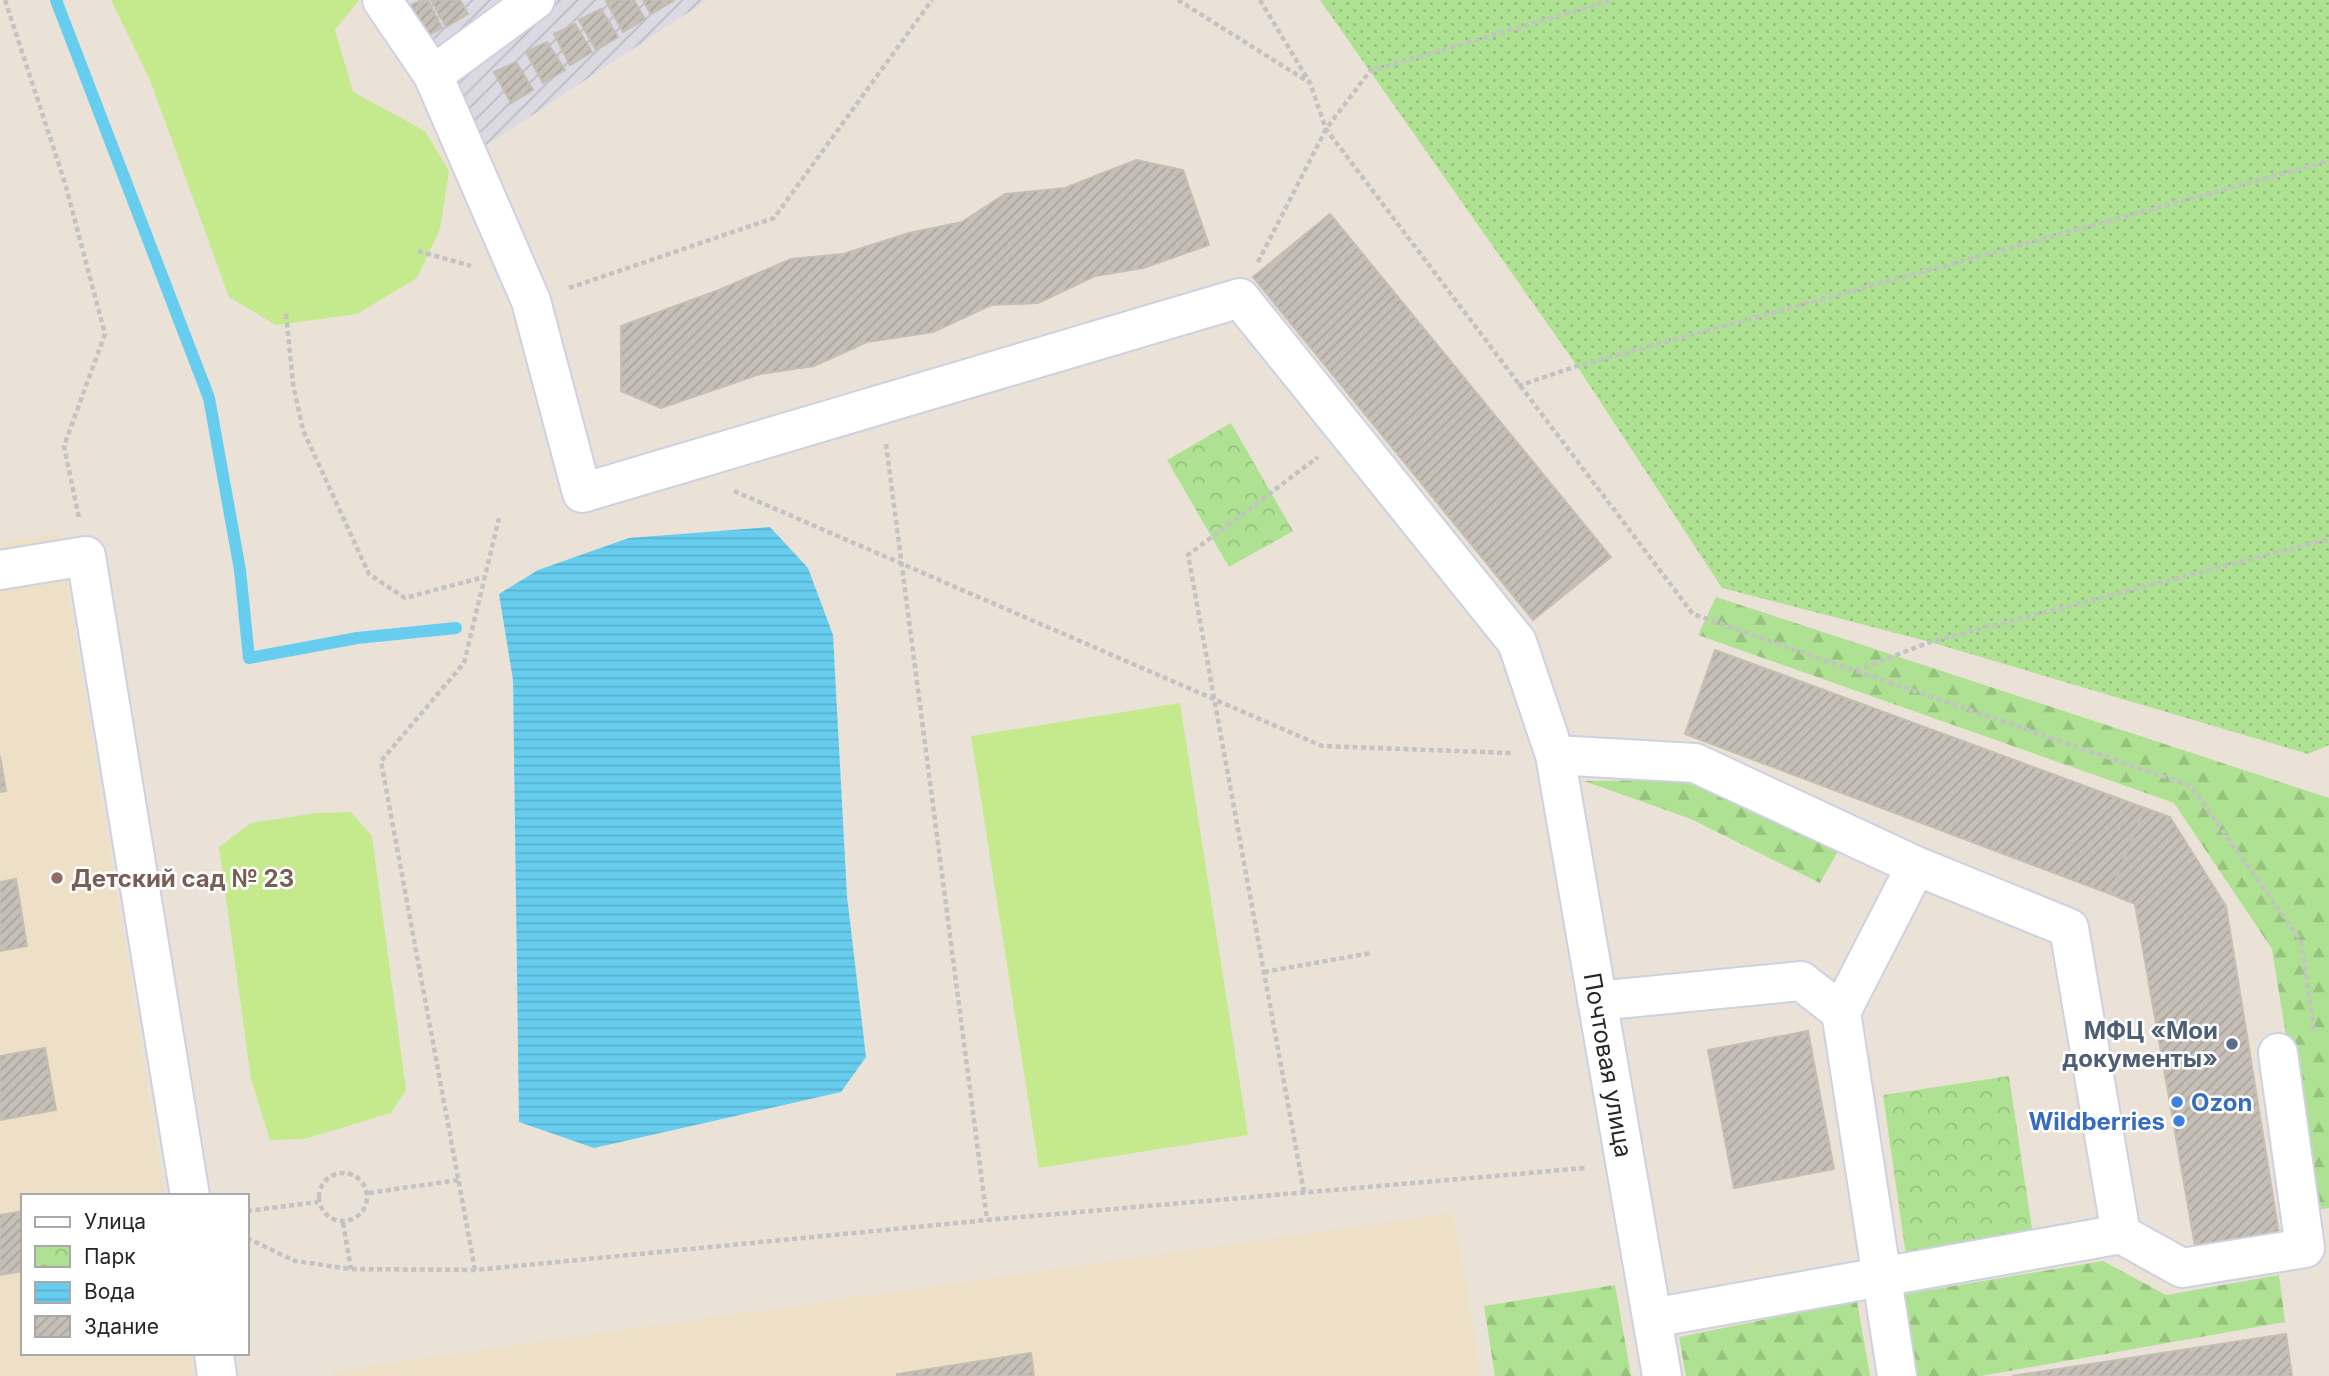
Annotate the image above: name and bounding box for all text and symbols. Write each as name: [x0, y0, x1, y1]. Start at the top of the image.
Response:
place label: Детский сад № 23: [71, 864, 294, 893]
marker: Детский сад № 23: [49, 870, 65, 886]
street label: Почтовая улица: [1578, 971, 1638, 1159]
place label: МФЦ «Мои документы»: [2062, 1016, 2218, 1073]
marker: МФЦ «Мои документы»: [2224, 1036, 2240, 1052]
place label: Ozon: [2191, 1088, 2252, 1117]
marker: Ozon: [2169, 1094, 2185, 1110]
place label: Wildberries: [2028, 1107, 2165, 1136]
marker: Wildberries: [2171, 1113, 2187, 1129]
legend: [21, 1194, 248, 1355]
text: Улица: [84, 1209, 146, 1234]
text: Парк: [84, 1244, 136, 1269]
text: Вода: [84, 1279, 135, 1304]
text: Здание: [84, 1314, 159, 1339]

